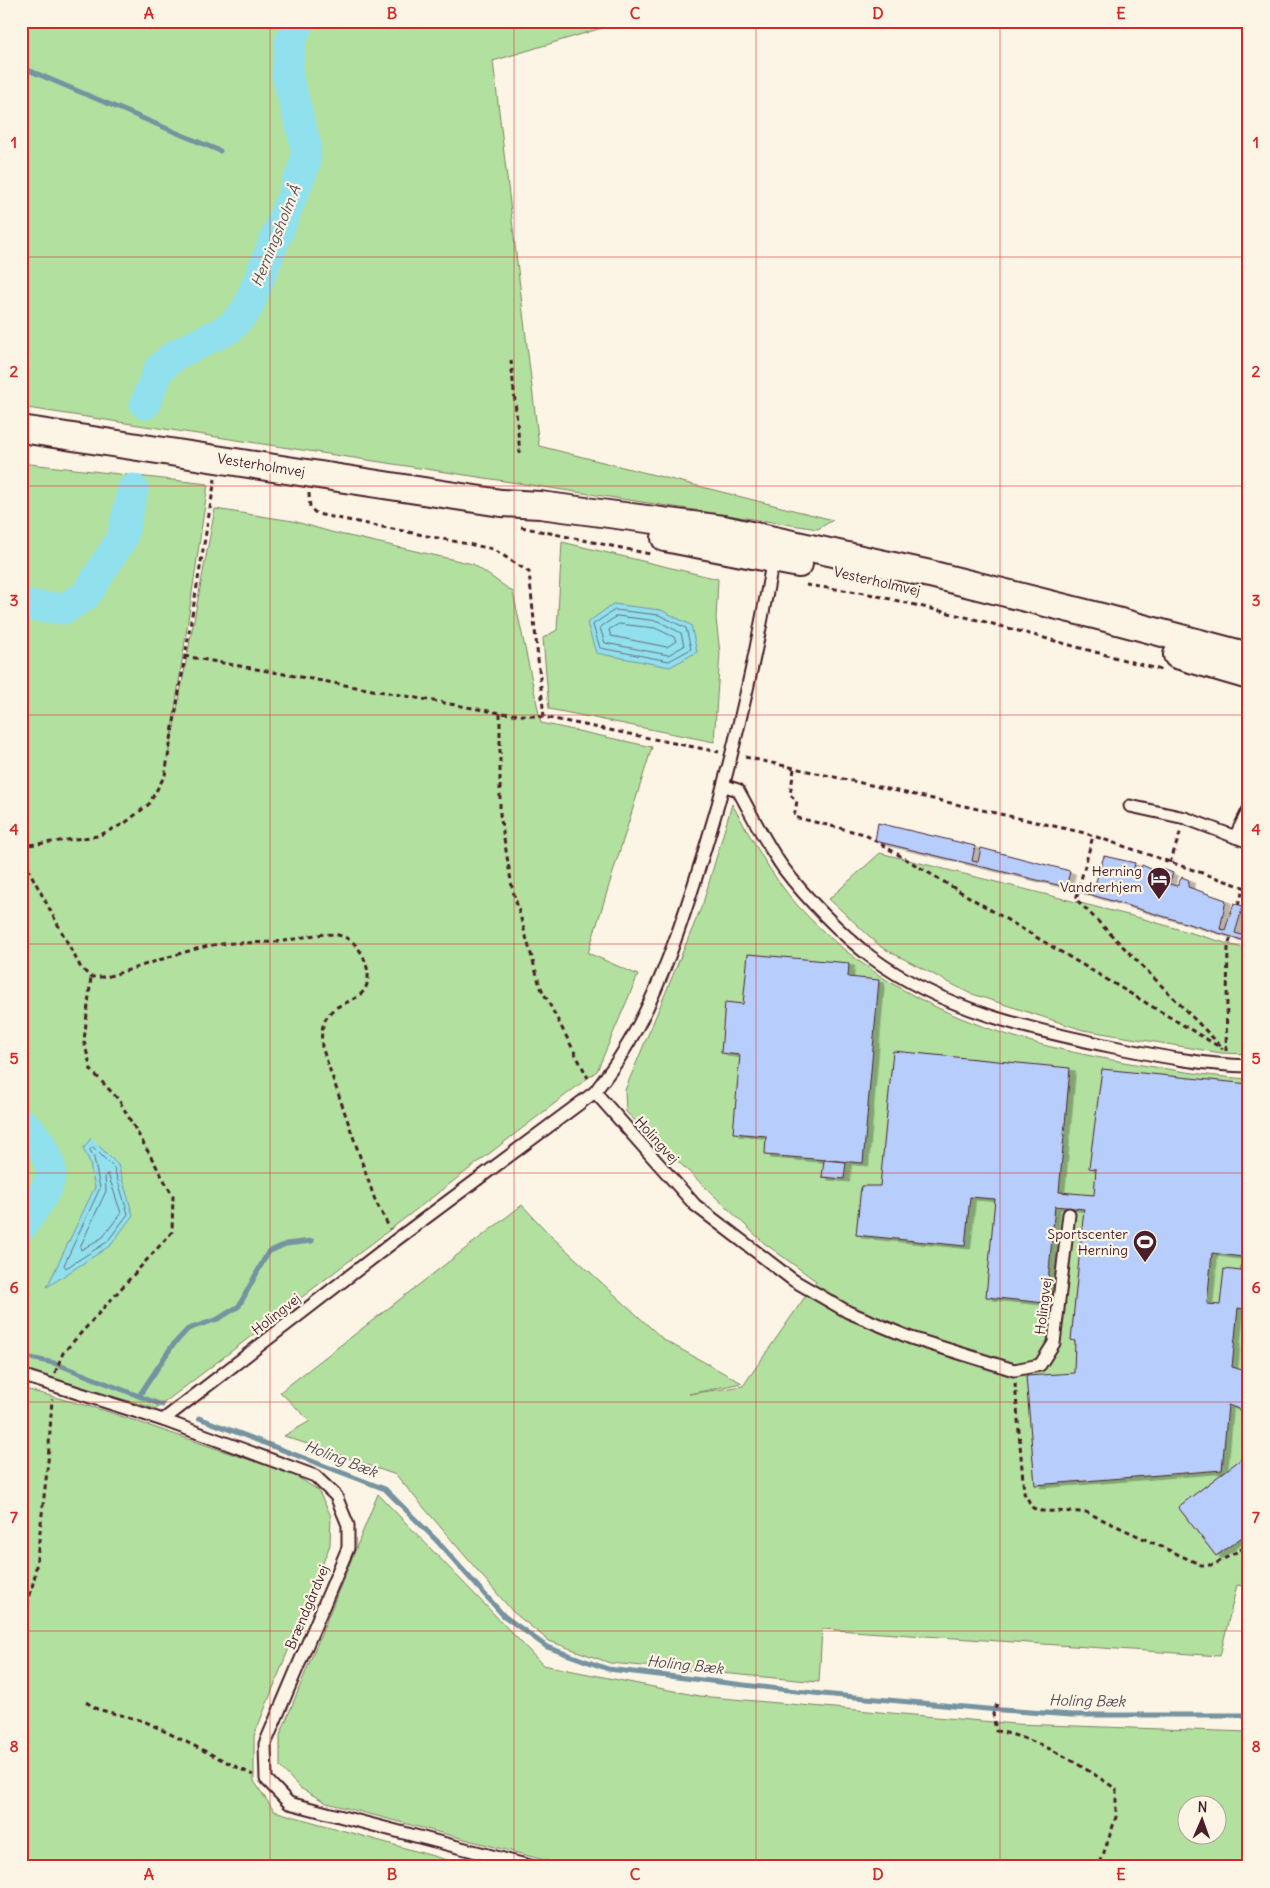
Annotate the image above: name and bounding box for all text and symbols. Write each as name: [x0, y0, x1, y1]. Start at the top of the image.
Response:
text: A: [144, 3, 154, 23]
text: B: [387, 3, 398, 23]
text: C: [630, 3, 641, 23]
text: D: [872, 3, 884, 23]
text: E: [1116, 3, 1126, 23]
text: 1: [11, 132, 17, 152]
text: 1: [1253, 132, 1259, 152]
water label: Herningsholm Å: [247, 181, 305, 289]
text: 2: [10, 361, 19, 381]
text: 2: [1252, 361, 1261, 381]
street label: Vesterholmvej: [216, 449, 306, 481]
street label: Vesterholmvej: [832, 562, 922, 600]
text: 3: [9, 590, 19, 610]
text: 3: [1251, 590, 1261, 610]
text: 4: [9, 819, 19, 839]
text: 4: [1251, 819, 1261, 839]
place label: Herning Vandrerhjem: [1060, 862, 1142, 896]
hotel icon: Herning Vandrerhjem: [1146, 866, 1172, 900]
text: 5: [9, 1048, 19, 1068]
text: 5: [1251, 1048, 1261, 1068]
street label: Holingvej: [631, 1113, 683, 1167]
place label: Sportscenter Herning: [1047, 1225, 1128, 1259]
sports icon: Sportscenter Herning: [1132, 1229, 1158, 1263]
street label: Holingvej: [1031, 1276, 1055, 1336]
text: 6: [9, 1277, 19, 1297]
text: 6: [1251, 1277, 1261, 1297]
street label: Holingvej: [248, 1289, 304, 1339]
water label: Holing Bæk: [302, 1436, 382, 1482]
text: 7: [10, 1507, 18, 1527]
text: 7: [1252, 1507, 1260, 1527]
street label: Brændgårdvej: [281, 1562, 333, 1652]
water label: Holing Bæk: [646, 1651, 725, 1678]
water label: Holing Bæk: [1049, 1690, 1127, 1711]
text: 8: [9, 1736, 19, 1756]
text: 8: [1251, 1736, 1261, 1756]
north arrow: [1178, 1796, 1228, 1846]
text: N: [1197, 1798, 1208, 1816]
text: A: [144, 1864, 154, 1884]
text: B: [387, 1864, 398, 1884]
text: C: [630, 1864, 641, 1884]
text: D: [872, 1864, 884, 1884]
text: E: [1116, 1864, 1126, 1884]

